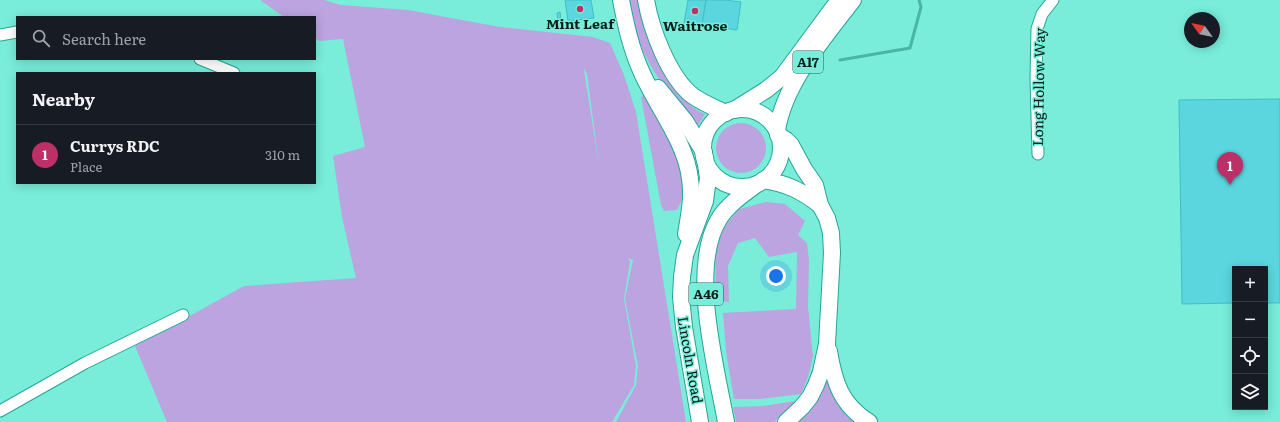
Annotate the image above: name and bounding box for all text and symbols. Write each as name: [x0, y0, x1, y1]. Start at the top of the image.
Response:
marker: Mint Leaf: [575, 4, 585, 14]
marker: Waitrose: [690, 6, 700, 16]
north arrow: [1184, 12, 1220, 48]
place label: Mint Leaf: [546, 13, 616, 33]
place label: Waitrose: [663, 15, 727, 35]
search box: [16, 16, 316, 60]
icon: search: [30, 27, 52, 49]
text: Search here: [62, 27, 146, 50]
street label: Long Hollow Way: [1027, 27, 1049, 146]
road number: A17: [793, 51, 823, 73]
text: Nearby: [32, 86, 95, 111]
text: Currys RDC: [70, 134, 160, 157]
text: 1: [42, 145, 48, 164]
text: 310 m: [265, 145, 300, 164]
pin: 1: [1217, 152, 1243, 185]
text: Place: [70, 157, 102, 176]
your location: [766, 266, 786, 286]
map controls: [1232, 266, 1268, 410]
button: +: [1232, 266, 1268, 302]
road number: A46: [689, 283, 723, 305]
button: −: [1232, 302, 1268, 338]
street label: Lincoln Road: [673, 315, 709, 405]
button: locate: [1232, 338, 1268, 374]
button: layers: [1232, 374, 1268, 410]

